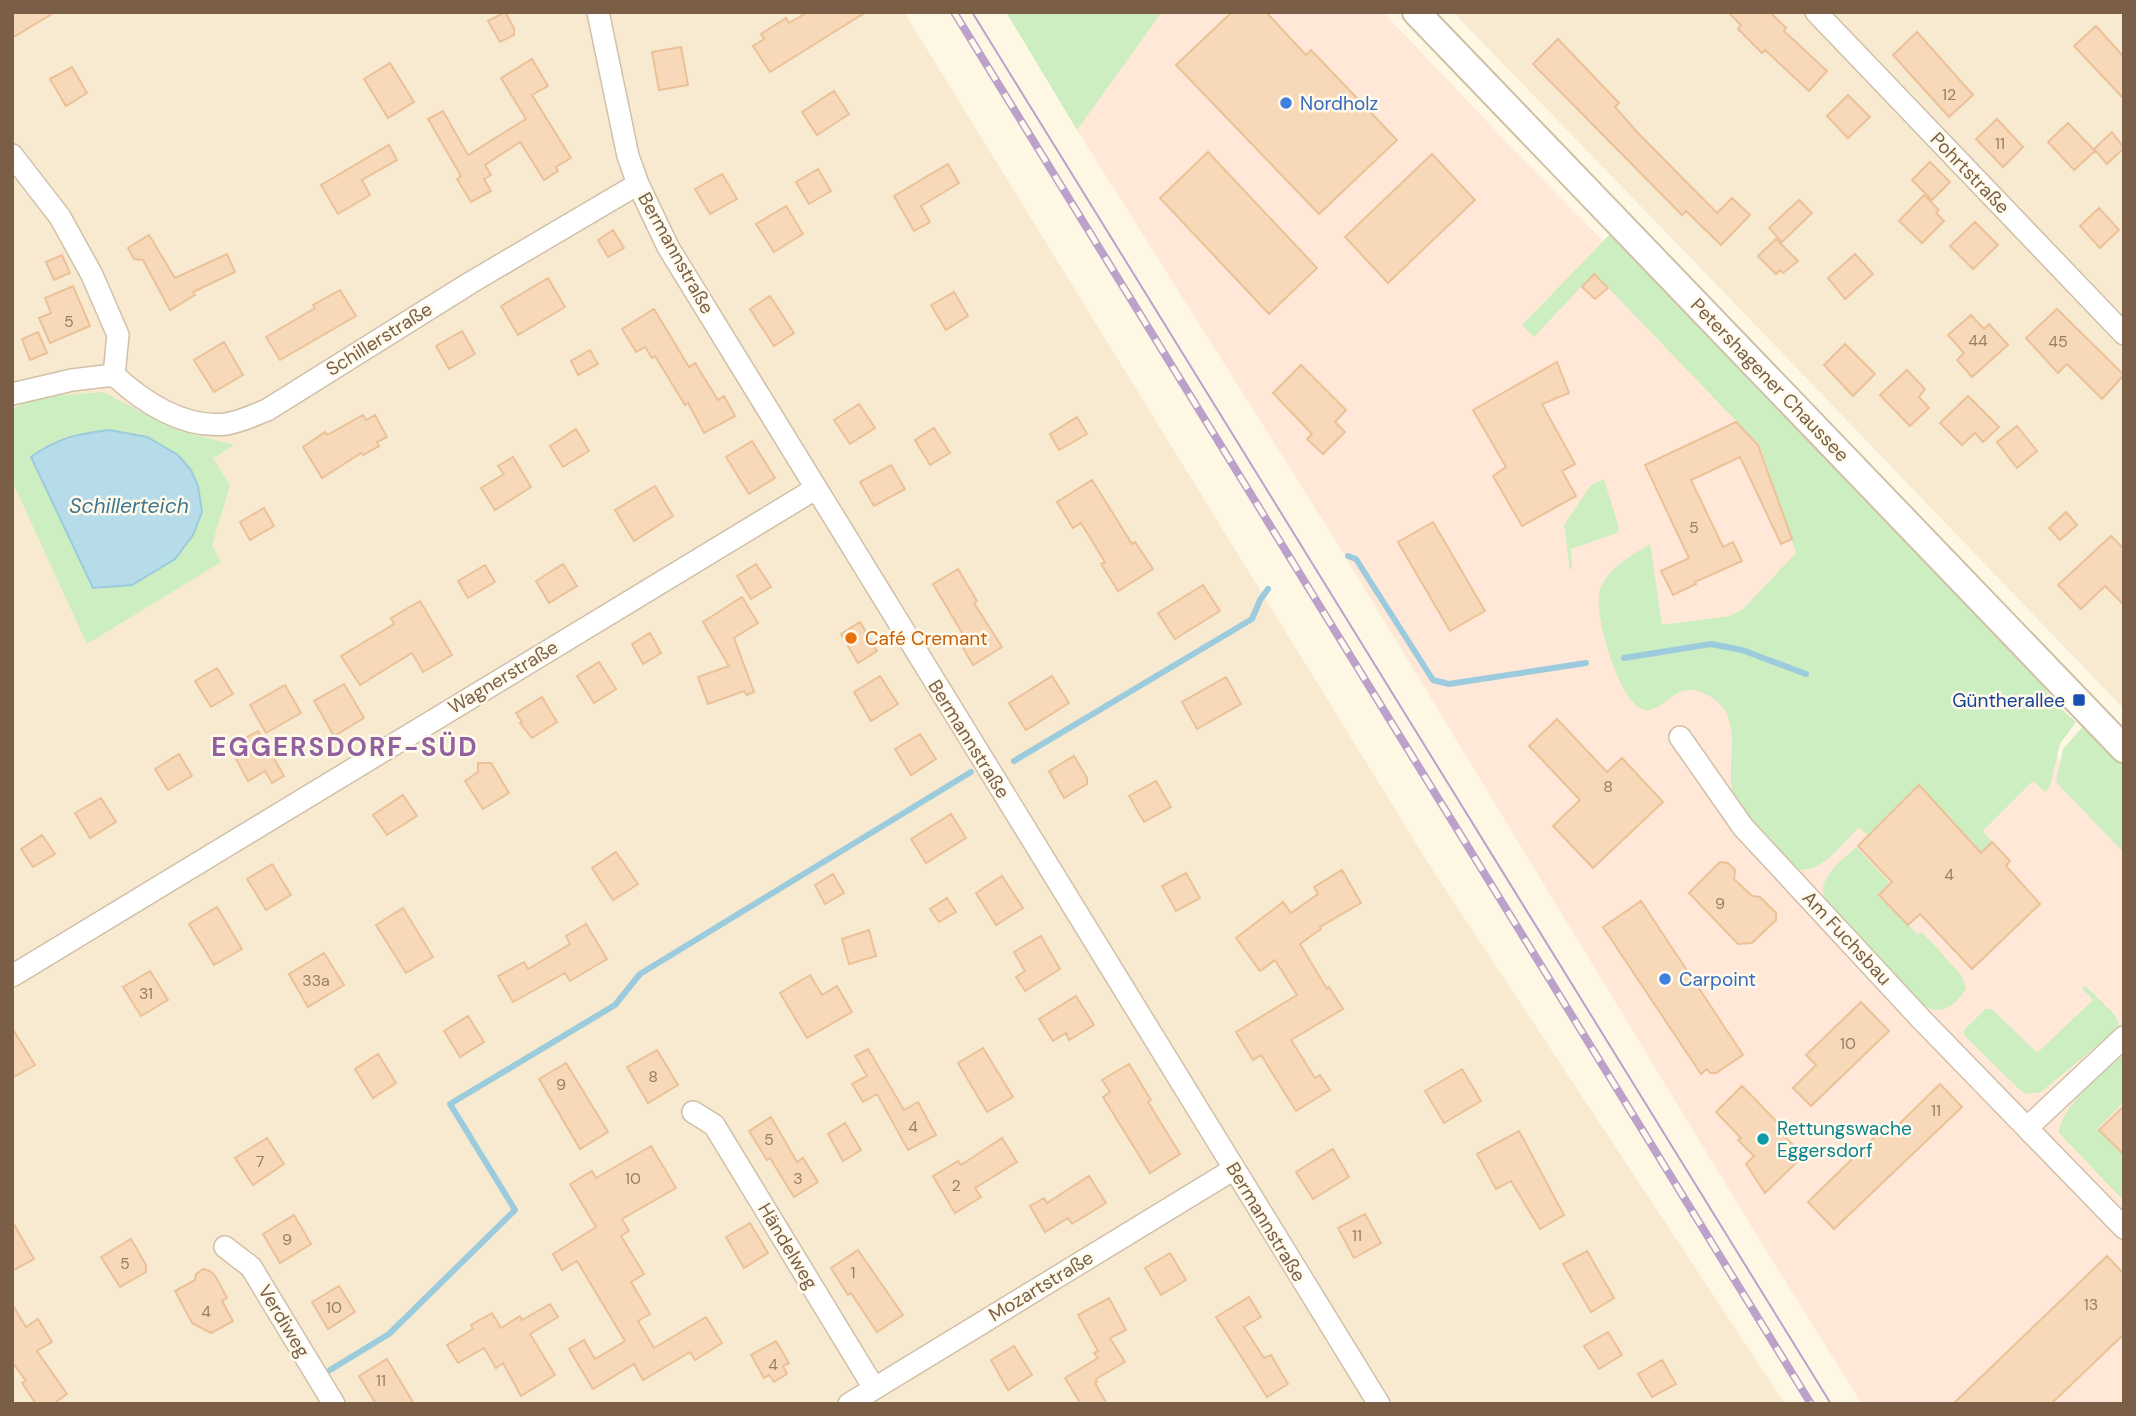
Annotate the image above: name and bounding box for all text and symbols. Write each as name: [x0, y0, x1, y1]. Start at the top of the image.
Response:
house number: 12: [1942, 84, 1956, 105]
place label: Nordholz: [1300, 91, 1378, 116]
marker: Nordholz: [1278, 95, 1294, 111]
street label: Pohrtstraße: [1925, 127, 2015, 219]
house number: 11: [1995, 133, 2005, 154]
street label: Bermannstraße: [632, 188, 720, 318]
street label: Petershagener Chaussee: [1685, 293, 1855, 467]
street label: Schillerstraße: [321, 296, 437, 382]
house number: 5: [64, 311, 74, 332]
house number: 44: [1968, 330, 1988, 351]
house number: 45: [2048, 331, 2068, 352]
water label: Schillerteich: [69, 492, 189, 520]
house number: 5: [1689, 517, 1699, 538]
place label: Café Cremant: [865, 626, 988, 651]
marker: Café Cremant: [843, 630, 859, 646]
street label: Wagnerstraße: [443, 634, 563, 720]
street label: Bermannstraße: [923, 675, 1015, 803]
place label: Güntherallee: [1952, 688, 2065, 713]
marker: Güntherallee: [2071, 692, 2087, 708]
district label: EGGERSDORF-SÜD: [211, 730, 479, 764]
house number: 8: [1603, 776, 1613, 797]
house number: 4: [1944, 864, 1954, 885]
street label: Am Fuchsbau: [1797, 886, 1897, 990]
house number: 9: [1715, 893, 1725, 914]
place label: Carpoint: [1679, 967, 1756, 992]
house number: 33a: [302, 970, 330, 991]
marker: Carpoint: [1657, 971, 1673, 987]
house number: 31: [139, 983, 153, 1004]
house number: 10: [1840, 1033, 1856, 1054]
house number: 8: [648, 1066, 658, 1087]
house number: 9: [556, 1074, 566, 1095]
house number: 11: [1931, 1100, 1941, 1121]
house number: 4: [908, 1116, 918, 1137]
place label: Rettungswache Eggersdorf: [1777, 1116, 1912, 1163]
house number: 5: [764, 1129, 774, 1150]
marker: Rettungswache Eggersdorf: [1755, 1131, 1771, 1147]
house number: 7: [256, 1151, 264, 1172]
street label: Bermannstraße: [1220, 1158, 1312, 1286]
house number: 10: [625, 1168, 641, 1189]
house number: 3: [793, 1168, 803, 1189]
house number: 2: [951, 1175, 961, 1196]
street label: Händelweg: [752, 1198, 824, 1294]
house number: 11: [1352, 1225, 1362, 1246]
house number: 9: [282, 1229, 292, 1250]
street label: Mozartstraße: [984, 1245, 1098, 1327]
house number: 5: [120, 1253, 130, 1274]
house number: 1: [851, 1262, 856, 1283]
street label: Verdiweg: [252, 1280, 316, 1362]
house number: 13: [2084, 1294, 2098, 1315]
house number: 10: [326, 1297, 342, 1318]
house number: 4: [201, 1301, 211, 1322]
house number: 4: [768, 1354, 778, 1375]
house number: 11: [376, 1370, 386, 1391]

